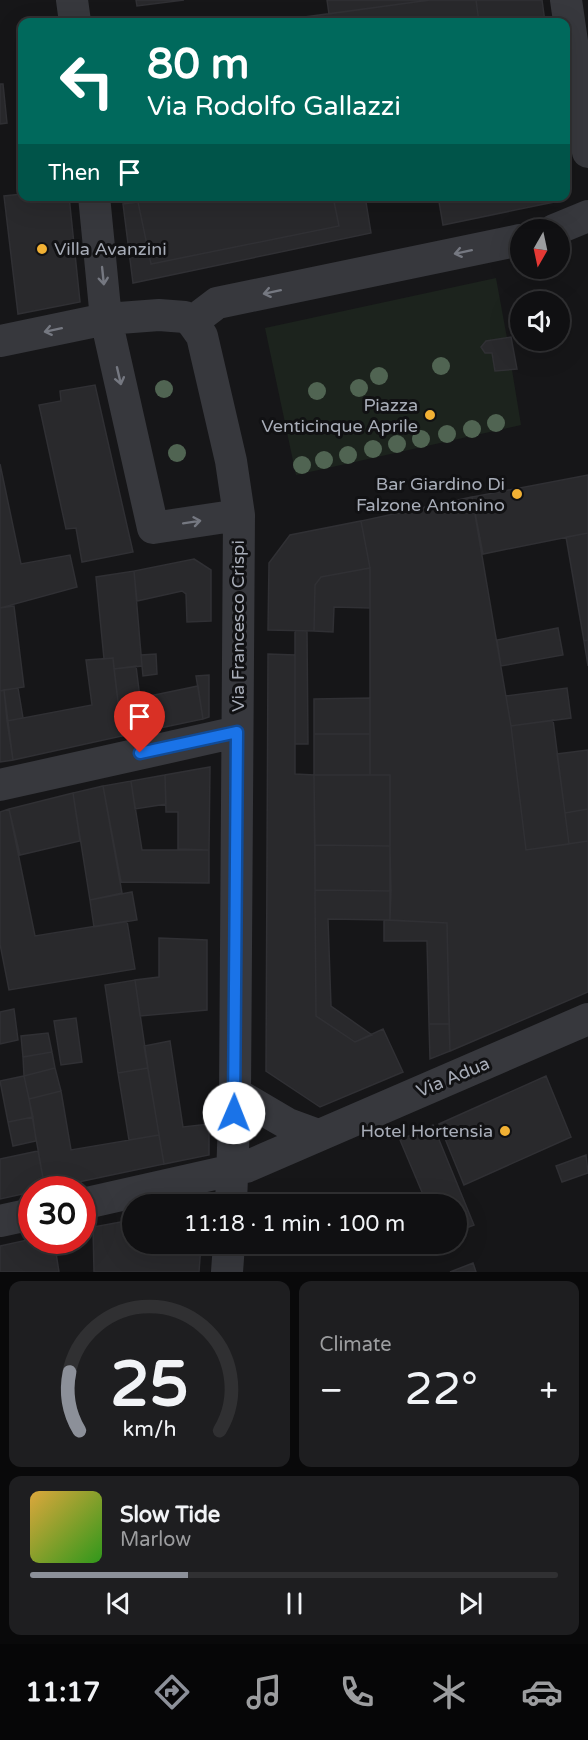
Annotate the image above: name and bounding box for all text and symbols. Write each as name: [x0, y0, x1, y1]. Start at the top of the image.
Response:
text: 80 m: [147, 39, 249, 90]
icon: left: [48, 42, 126, 120]
text: Via Rodolfo Gallazzi: [147, 90, 401, 123]
icon: arrive: [113, 156, 146, 189]
text: Then: [48, 160, 101, 186]
north arrow: [510, 219, 570, 279]
map controls: [510, 219, 570, 351]
place label: Villa Avanzini: [54, 238, 167, 260]
marker: Villa Avanzini: [35, 242, 49, 256]
one-way arrow: [454, 247, 474, 258]
one-way arrow: [98, 265, 109, 285]
one-way arrow: [263, 287, 283, 298]
button: sound: [510, 291, 570, 351]
one-way arrow: [44, 325, 63, 336]
one-way arrow: [113, 367, 125, 386]
place label: Piazza Venticinque Aprile: [261, 394, 418, 437]
marker: Piazza Venticinque Aprile: [423, 408, 437, 422]
place label: Bar Giardino Di Falzone Antonino: [356, 473, 505, 516]
marker: Bar Giardino Di Falzone Antonino: [510, 487, 524, 501]
one-way arrow: [182, 516, 201, 527]
street label: Via Francesco Crispi: [227, 540, 249, 712]
pin: [114, 691, 165, 753]
icon: arrive: [123, 700, 156, 733]
street label: Via Adua: [413, 1052, 493, 1102]
position arrow: [202, 1081, 266, 1145]
place label: Hotel Hortensia: [360, 1120, 493, 1142]
marker: Hotel Hortensia: [498, 1124, 512, 1138]
speed limit sign: 30: [18, 1176, 96, 1254]
text: 11:18 · 1 min · 100 m: [184, 1211, 405, 1237]
text: Climate: [320, 1333, 392, 1357]
text: 25: [110, 1348, 188, 1423]
text: 22°: [404, 1363, 478, 1417]
text: −: [320, 1371, 343, 1410]
text: +: [539, 1371, 558, 1410]
text: km/h: [122, 1416, 176, 1442]
text: Slow Tide: [120, 1502, 220, 1528]
text: Marlow: [120, 1528, 191, 1552]
icon: previous: [102, 1587, 135, 1620]
icon: pause: [278, 1587, 311, 1620]
icon: next: [454, 1587, 487, 1620]
icon: directions: [151, 1671, 193, 1713]
icon: music: [243, 1671, 285, 1713]
icon: phone: [336, 1671, 378, 1713]
icon: climate: [428, 1671, 470, 1713]
icon: car: [521, 1671, 563, 1713]
text: 11:17: [25, 1676, 100, 1709]

